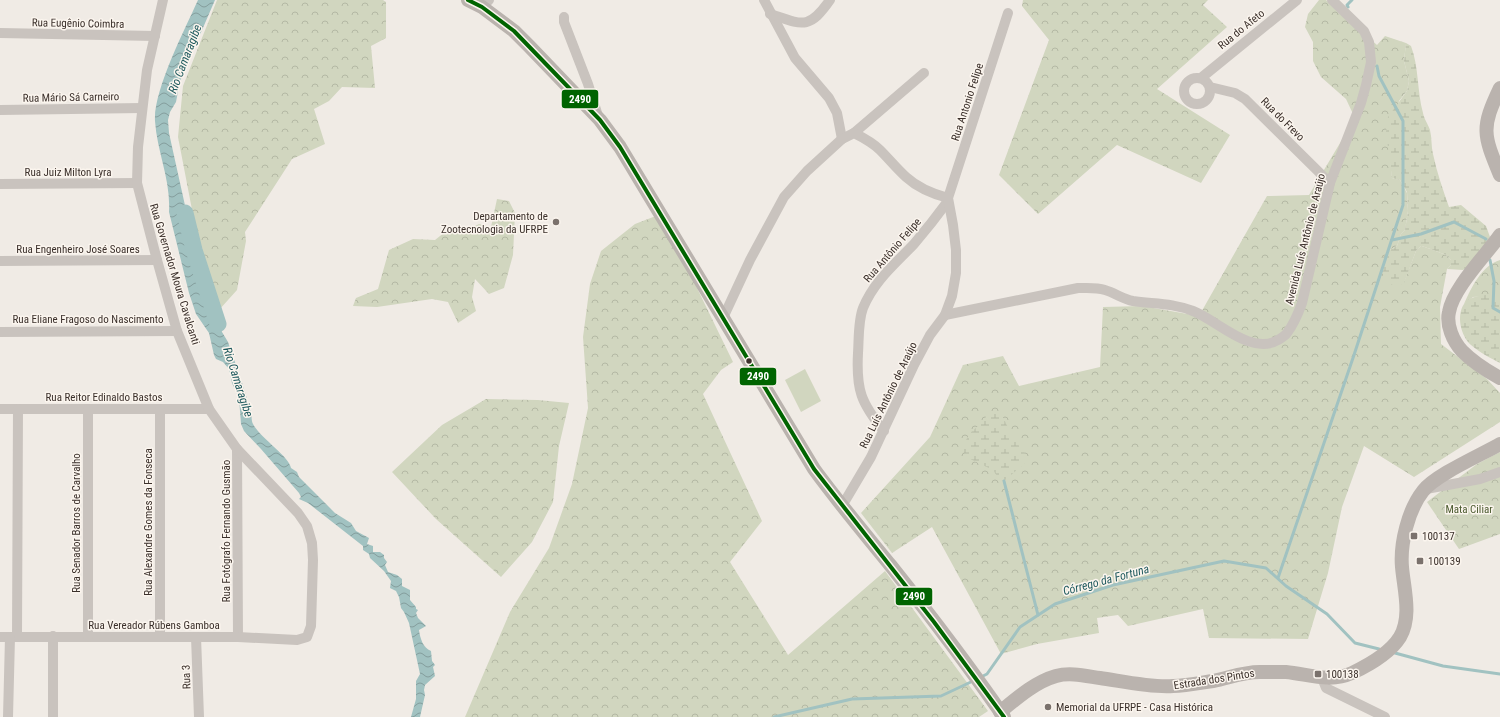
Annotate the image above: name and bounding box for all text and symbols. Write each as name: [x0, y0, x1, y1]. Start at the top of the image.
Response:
street label: Rua do Afeto: [1215, 6, 1268, 52]
street label: Rua Eugênio Coimbra: [32, 16, 124, 31]
water label: Rio Camaragibe: [165, 22, 205, 95]
street label: Rua Antonio Felipe: [949, 62, 986, 143]
line badge: 2490: [561, 89, 599, 109]
street label: Rua Mário Sá Carneiro: [23, 90, 120, 105]
text: 2490: [569, 93, 592, 106]
street label: Rua do Frevo: [1258, 95, 1307, 144]
street label: Rua Juiz Milton Lyra: [25, 166, 111, 179]
street label: Avenida Luís Antônio de Araújo: [1283, 172, 1328, 306]
street label: Rua Governador Moura Cavalcanti: [147, 202, 202, 346]
place label: Departamento de Zootecnologia da UFRPE: [441, 210, 549, 236]
street label: Rua Antônio Felipe: [861, 215, 924, 285]
marker: Departamento de Zootecnologia da UFRPE: [551, 217, 561, 227]
street label: Rua Engenheiro José Soares: [16, 243, 140, 256]
street label: Rua Eliane Fragoso do Nascimento: [13, 313, 164, 326]
street label: Rua Luís Antônio de Araújo: [857, 339, 920, 451]
water label: Rio Camaragibe: [220, 345, 256, 419]
unlabelled marker: [744, 356, 754, 366]
line badge: 2490: [739, 367, 777, 386]
text: 2490: [747, 370, 770, 383]
street label: Rua Reitor Edinaldo Bastos: [46, 391, 162, 404]
street label: Rua Alexandre Gomes da Fonseca: [142, 448, 155, 596]
street label: Rua Senador Barros de Carvalho: [70, 453, 83, 593]
street label: Rua Fotógrafo Fernando Gusmão: [220, 459, 233, 602]
park label: Mata Ciliar: [1445, 503, 1493, 516]
place label: 100137: [1422, 530, 1455, 543]
marker: 100137: [1409, 531, 1419, 541]
place label: 100139: [1428, 555, 1461, 568]
marker: 100139: [1415, 556, 1425, 566]
water label: Córrego da Fortuna: [1061, 562, 1151, 598]
line badge: 2490: [895, 587, 933, 606]
text: 2490: [903, 590, 926, 603]
street label: Rua Vereador Rúbens Gamboa: [88, 619, 220, 632]
street label: Rua 3: [180, 665, 193, 689]
street label: Estrada dos Pintos: [1173, 667, 1255, 692]
place label: 100138: [1326, 668, 1359, 681]
marker: 100138: [1313, 669, 1323, 679]
place label: Memorial da UFRPE - Casa Histórica: [1056, 701, 1213, 714]
marker: Memorial da UFRPE - Casa Histórica: [1043, 702, 1053, 712]

